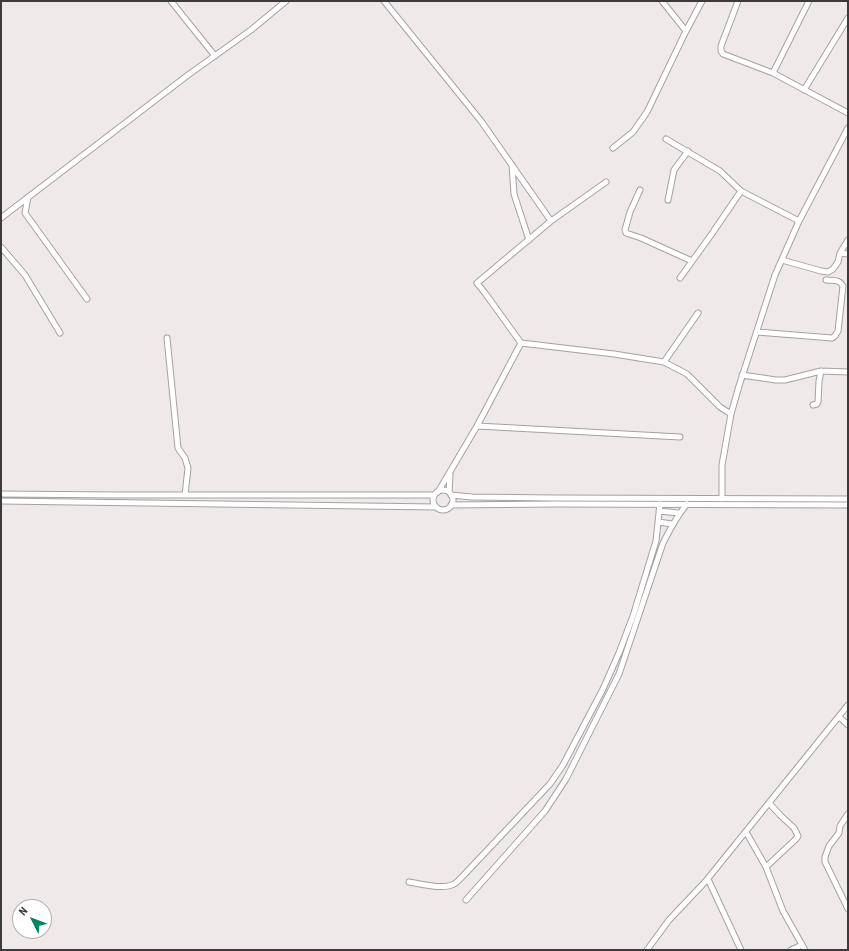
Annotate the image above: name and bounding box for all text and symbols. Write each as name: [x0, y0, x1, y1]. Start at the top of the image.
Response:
north arrow: [12, 899, 52, 939]
text: N: [16, 904, 31, 918]

